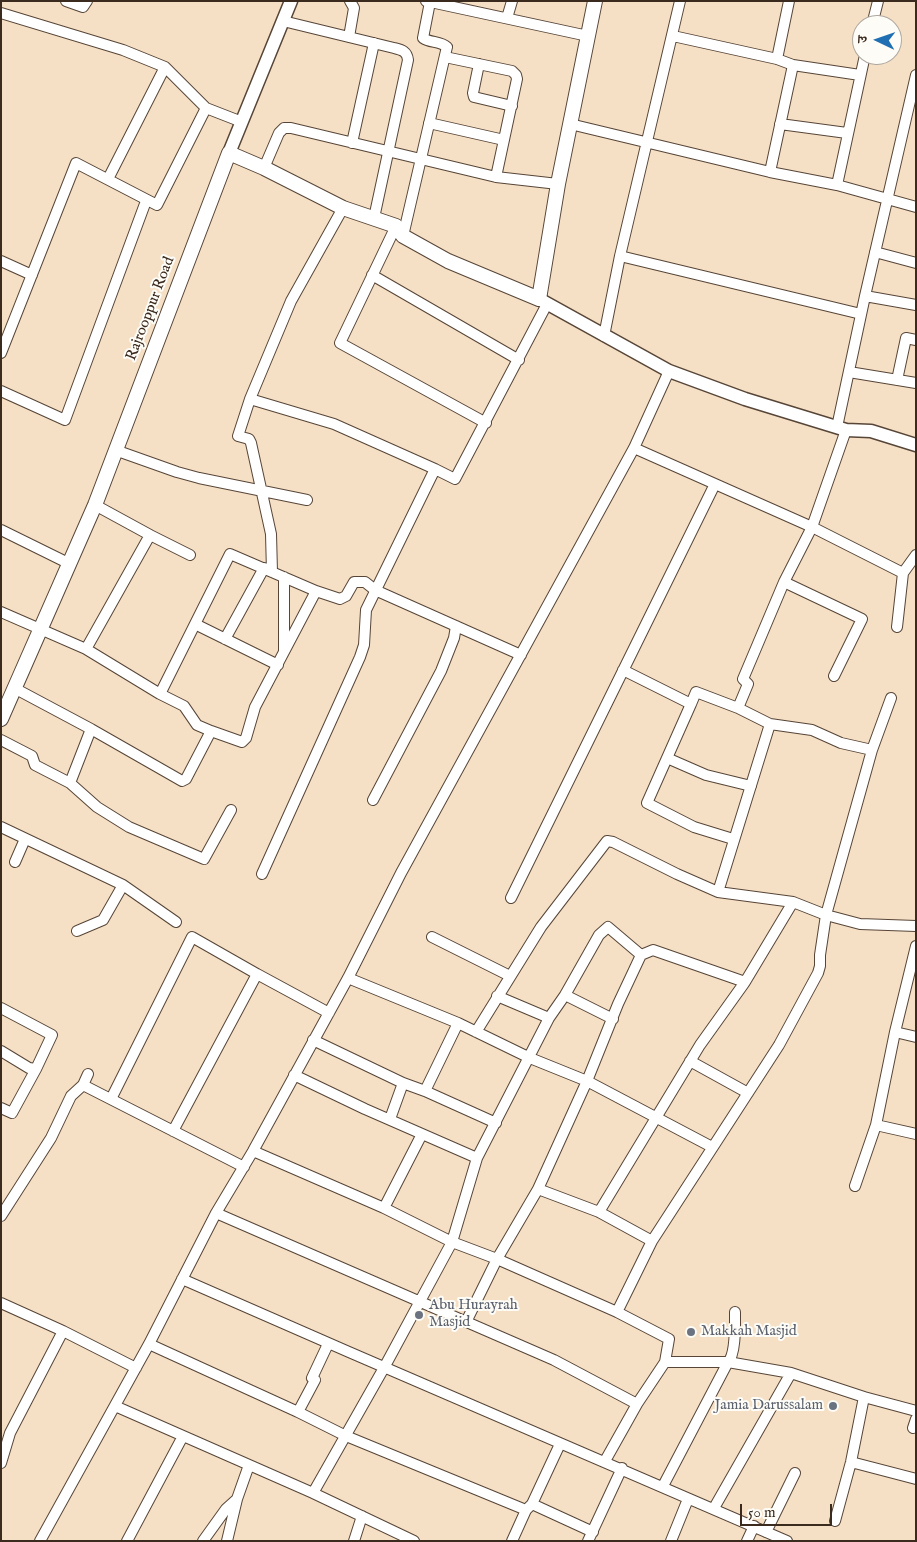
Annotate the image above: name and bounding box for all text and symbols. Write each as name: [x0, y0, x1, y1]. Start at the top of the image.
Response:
north arrow: [852, 15, 902, 65]
text: उ: [854, 35, 872, 43]
street label: Rajrooppur Road: [123, 255, 179, 363]
place label: Abu Hurayrah Masjid: [429, 1297, 518, 1332]
marker: Abu Hurayrah Masjid: [413, 1309, 425, 1321]
place label: Makkah Masjid: [701, 1323, 797, 1341]
marker: Makkah Masjid: [685, 1326, 697, 1338]
place label: Jamia Darussalam: [714, 1397, 823, 1415]
marker: Jamia Darussalam: [827, 1400, 839, 1412]
scale bar: [742, 1494, 834, 1526]
text: 50 m: [748, 1503, 776, 1522]

